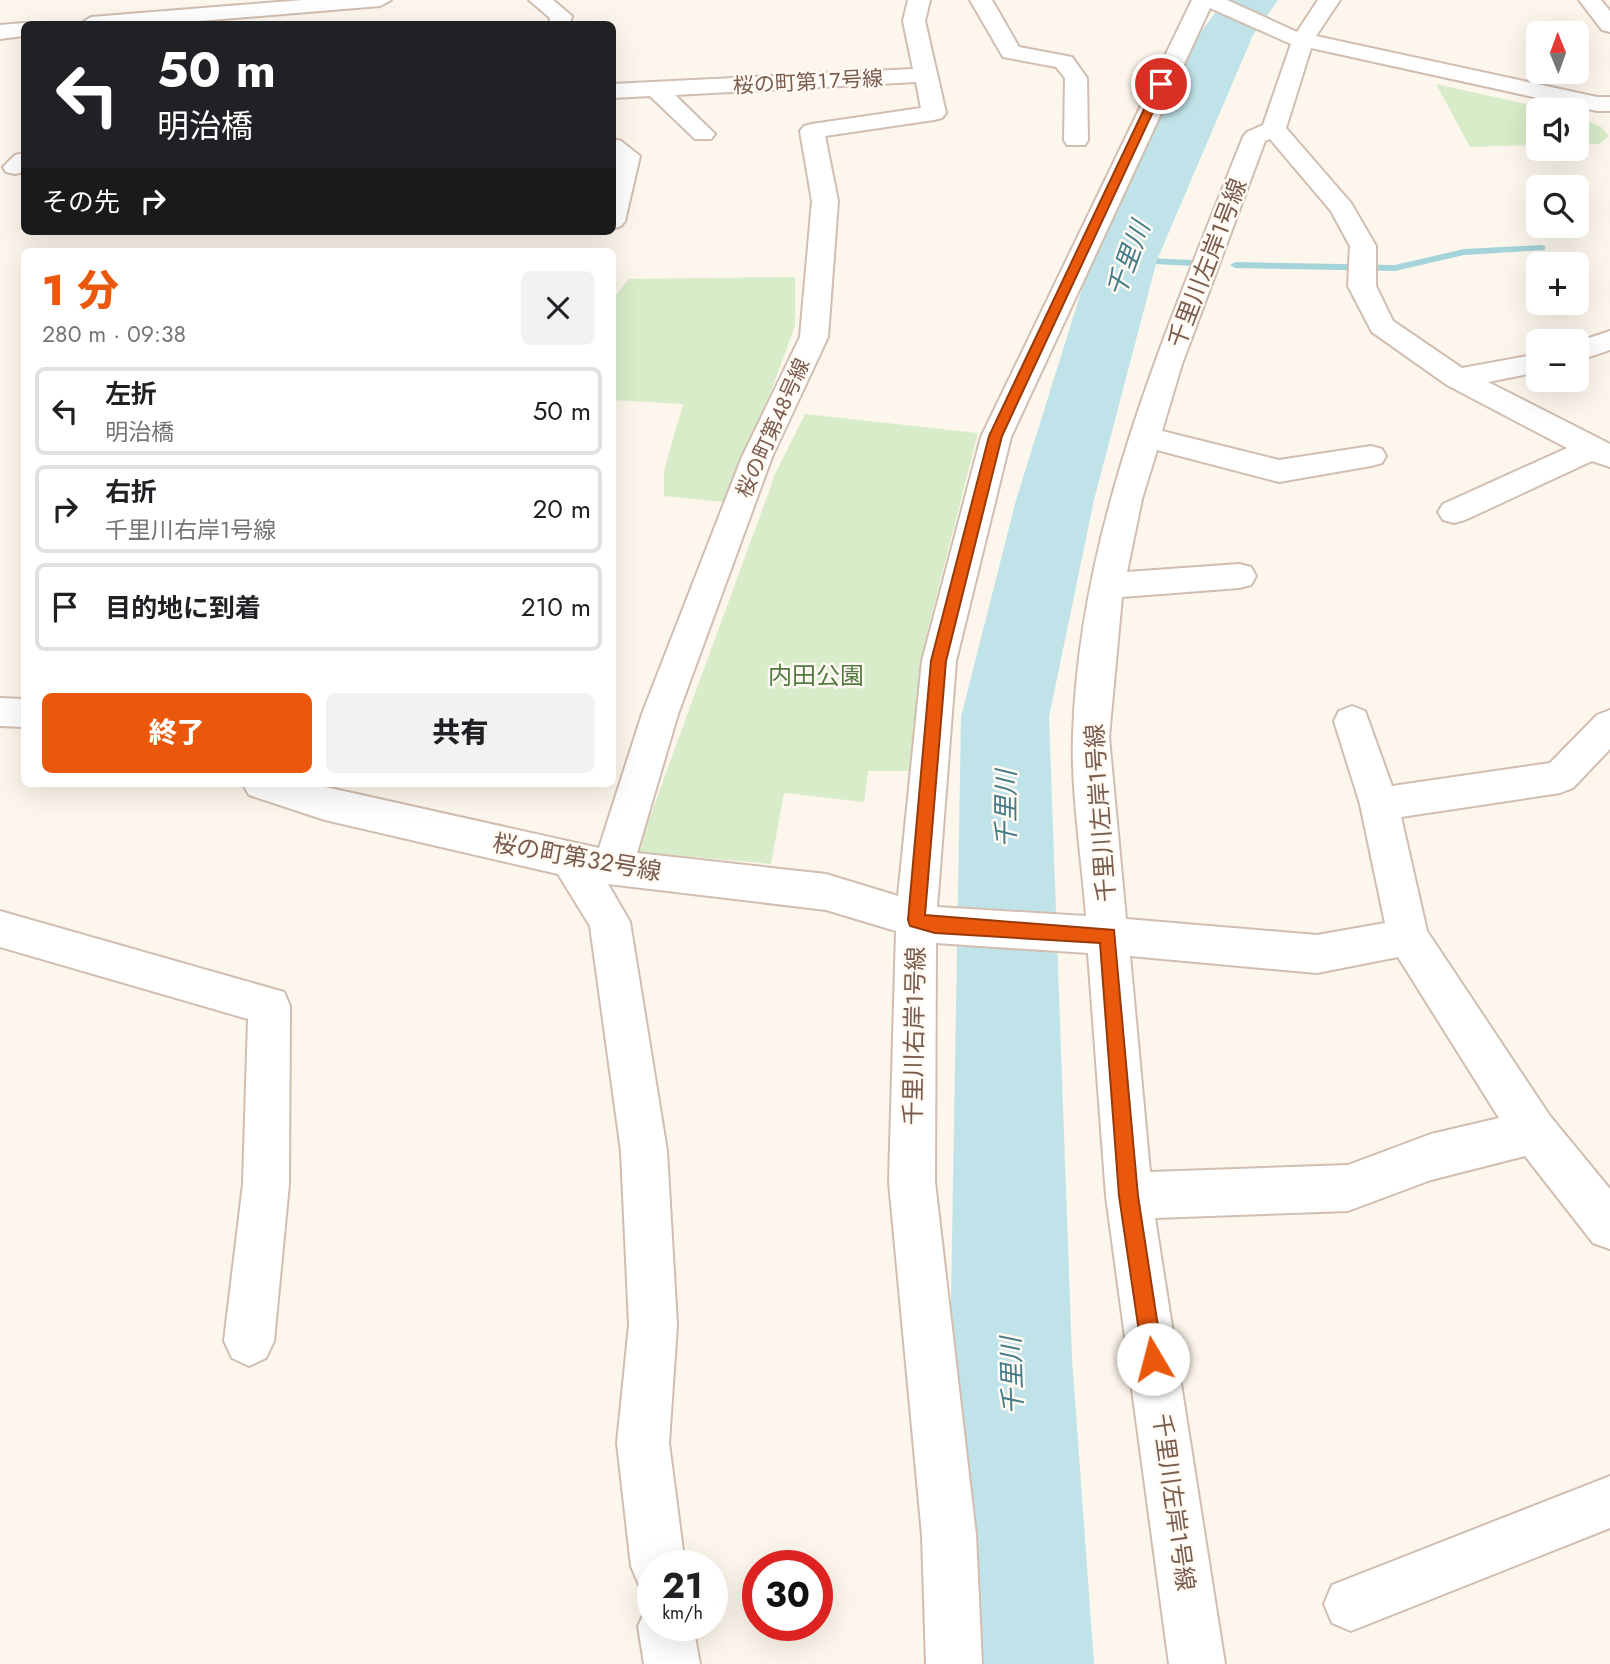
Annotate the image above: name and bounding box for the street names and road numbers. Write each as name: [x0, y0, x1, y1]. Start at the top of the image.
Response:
street label: 桜の町第１７号線: [732, 63, 884, 101]
street label: 千里川左岸1号線: [1159, 173, 1255, 353]
street label: 桜の町第48号線: [729, 354, 817, 502]
street label: 千里川左岸1号線: [1076, 723, 1124, 903]
street label: 桜の町第32号線: [490, 825, 664, 889]
street label: 千里川右岸1号線: [895, 946, 933, 1126]
street label: 千里川左岸1号線: [1144, 1411, 1204, 1593]

